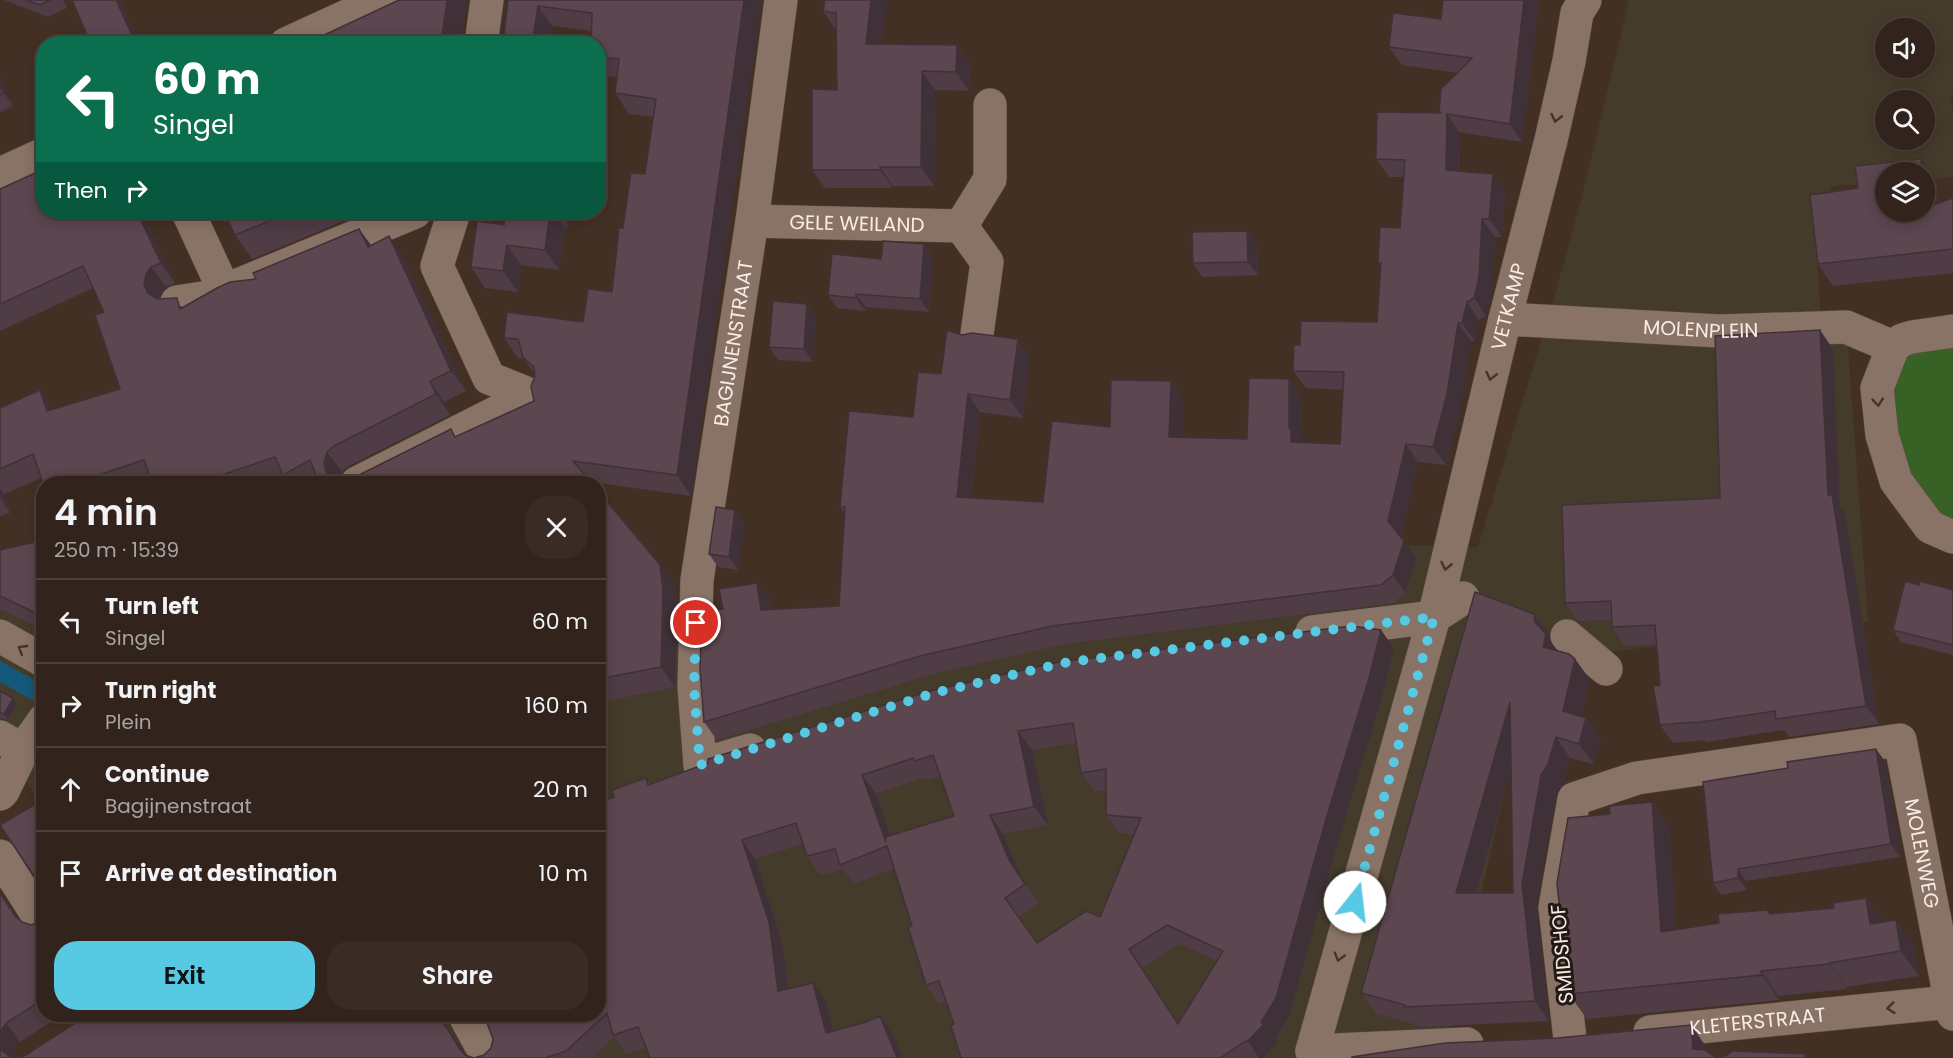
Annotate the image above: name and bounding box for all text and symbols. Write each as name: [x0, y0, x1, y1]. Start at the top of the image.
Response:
map controls: [1875, 18, 1935, 222]
button: sound: [1875, 18, 1935, 78]
text: 60 m: [153, 50, 261, 109]
icon: left: [54, 60, 132, 138]
button: search: [1875, 90, 1935, 150]
text: Singel: [153, 106, 234, 143]
one-way arrow: [1550, 113, 1563, 123]
button: layers: [1875, 162, 1935, 222]
icon: right: [120, 174, 153, 207]
text: Then: [54, 175, 108, 206]
street label: GELE WEILAND: [789, 208, 925, 239]
street label: BAGIJNENSTRAAT: [707, 258, 760, 428]
street label: VETKAMP: [1484, 260, 1533, 353]
street label: MOLENPLEIN: [1642, 313, 1759, 345]
one-way arrow: [1486, 371, 1499, 381]
one-way arrow: [1871, 398, 1884, 407]
text: 4 min: [54, 487, 158, 538]
button: close: [525, 496, 588, 559]
text: 250 m · 15:39: [54, 536, 179, 564]
one-way arrow: [1441, 561, 1454, 571]
text: Turn left: [105, 591, 199, 622]
pin: [670, 597, 721, 648]
icon: left: [54, 605, 87, 638]
text: 60 m: [532, 606, 588, 637]
icon: arrive: [679, 606, 712, 639]
text: Singel: [105, 624, 165, 652]
one-way arrow: [18, 644, 28, 656]
text: Turn right: [105, 675, 216, 706]
icon: right: [54, 689, 87, 722]
text: 160 m: [525, 690, 588, 721]
text: Plein: [105, 708, 152, 736]
text: Continue: [105, 759, 209, 790]
icon: ahead: [54, 773, 87, 806]
text: 20 m: [533, 774, 588, 805]
text: Bagijnenstraat: [105, 792, 252, 820]
street label: MOLENWEG: [1898, 796, 1946, 911]
icon: arrive: [54, 857, 87, 890]
text: Arrive at destination: [105, 858, 337, 889]
text: 10 m: [539, 858, 588, 889]
position arrow: [1323, 870, 1387, 934]
street label: SMIDSHOF: [1544, 903, 1580, 1005]
button: Exit: [54, 941, 315, 1010]
button: Share: [327, 941, 588, 1010]
one-way arrow: [1334, 952, 1347, 962]
street label: KLETERSTRAAT: [1688, 1001, 1827, 1042]
one-way arrow: [1887, 1001, 1896, 1014]

